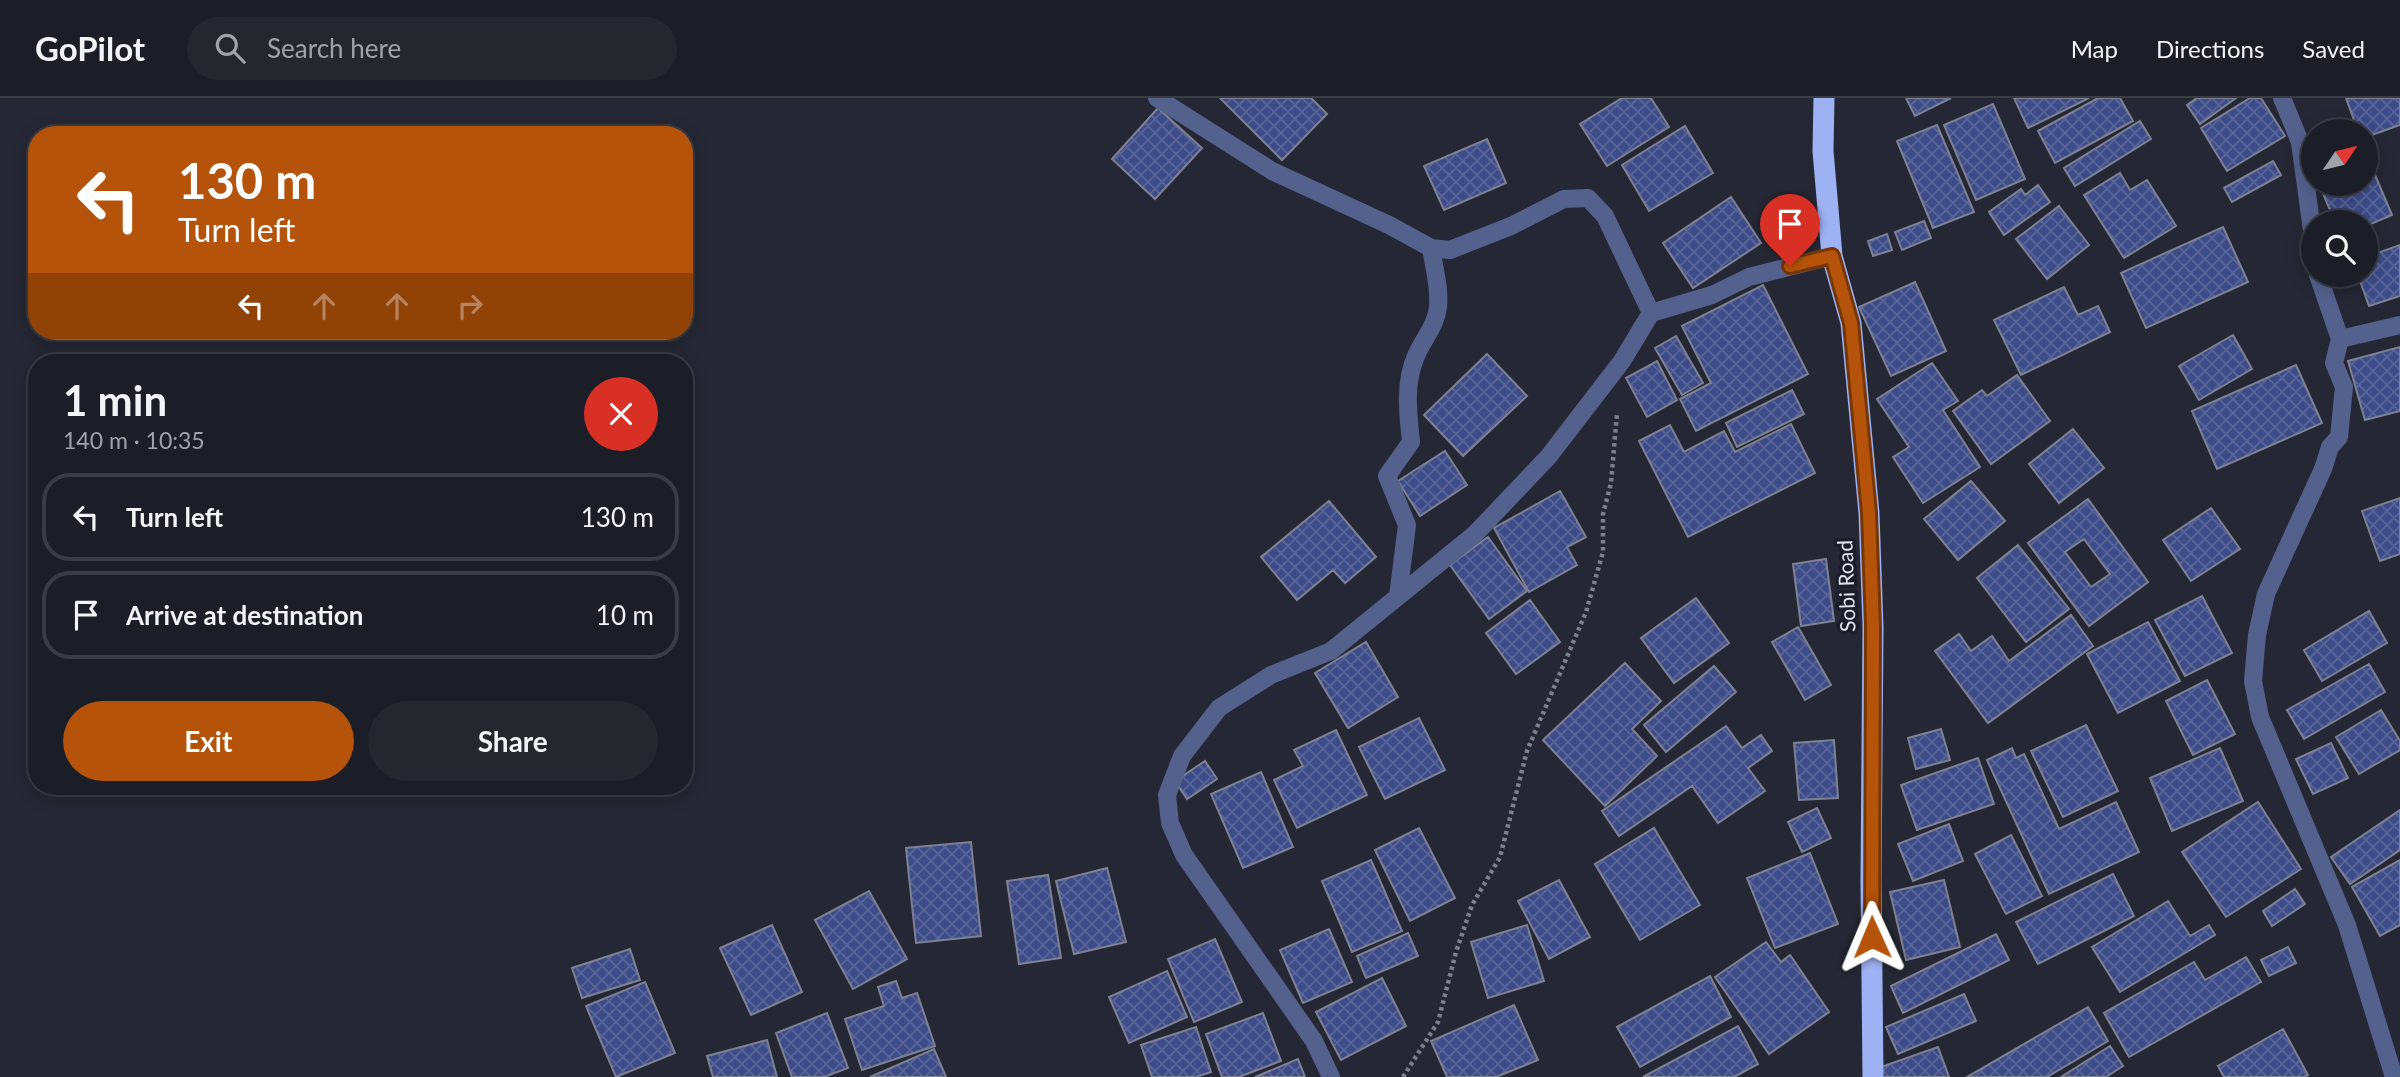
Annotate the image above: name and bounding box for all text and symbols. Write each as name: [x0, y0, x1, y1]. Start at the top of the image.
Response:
search box: [187, 17, 677, 80]
text: GoPilot: [35, 28, 145, 68]
icon: search: [211, 29, 249, 67]
text: Search here: [267, 32, 401, 64]
text: Map: [2071, 34, 2118, 63]
text: Directions: [2156, 34, 2264, 63]
text: Saved: [2302, 34, 2365, 63]
north arrow: [2301, 119, 2378, 196]
map controls: [2301, 119, 2378, 287]
text: 130 m: [178, 151, 316, 209]
icon: left: [63, 154, 154, 245]
pin: [1760, 194, 1820, 266]
icon: arrive: [1771, 205, 1809, 243]
text: Turn left: [178, 210, 295, 249]
button: search: [2301, 210, 2378, 287]
icon: left: [232, 287, 270, 325]
icon: ahead: [305, 287, 343, 325]
icon: ahead: [378, 287, 416, 325]
icon: right: [451, 287, 489, 325]
text: 1 min: [63, 375, 167, 425]
button: close: [584, 377, 658, 451]
text: 140 m · 10:35: [63, 426, 205, 454]
icon: left: [67, 498, 105, 536]
text: Turn left: [126, 501, 223, 533]
text: 130 m: [581, 501, 654, 533]
street label: Sobi Road: [1831, 540, 1860, 632]
icon: arrive: [67, 596, 105, 634]
text: Arrive at destination: [126, 599, 363, 631]
text: 10 m: [596, 599, 654, 631]
button: Exit: [63, 701, 354, 781]
button: Share: [368, 701, 658, 781]
position arrow: [1835, 900, 1909, 974]

